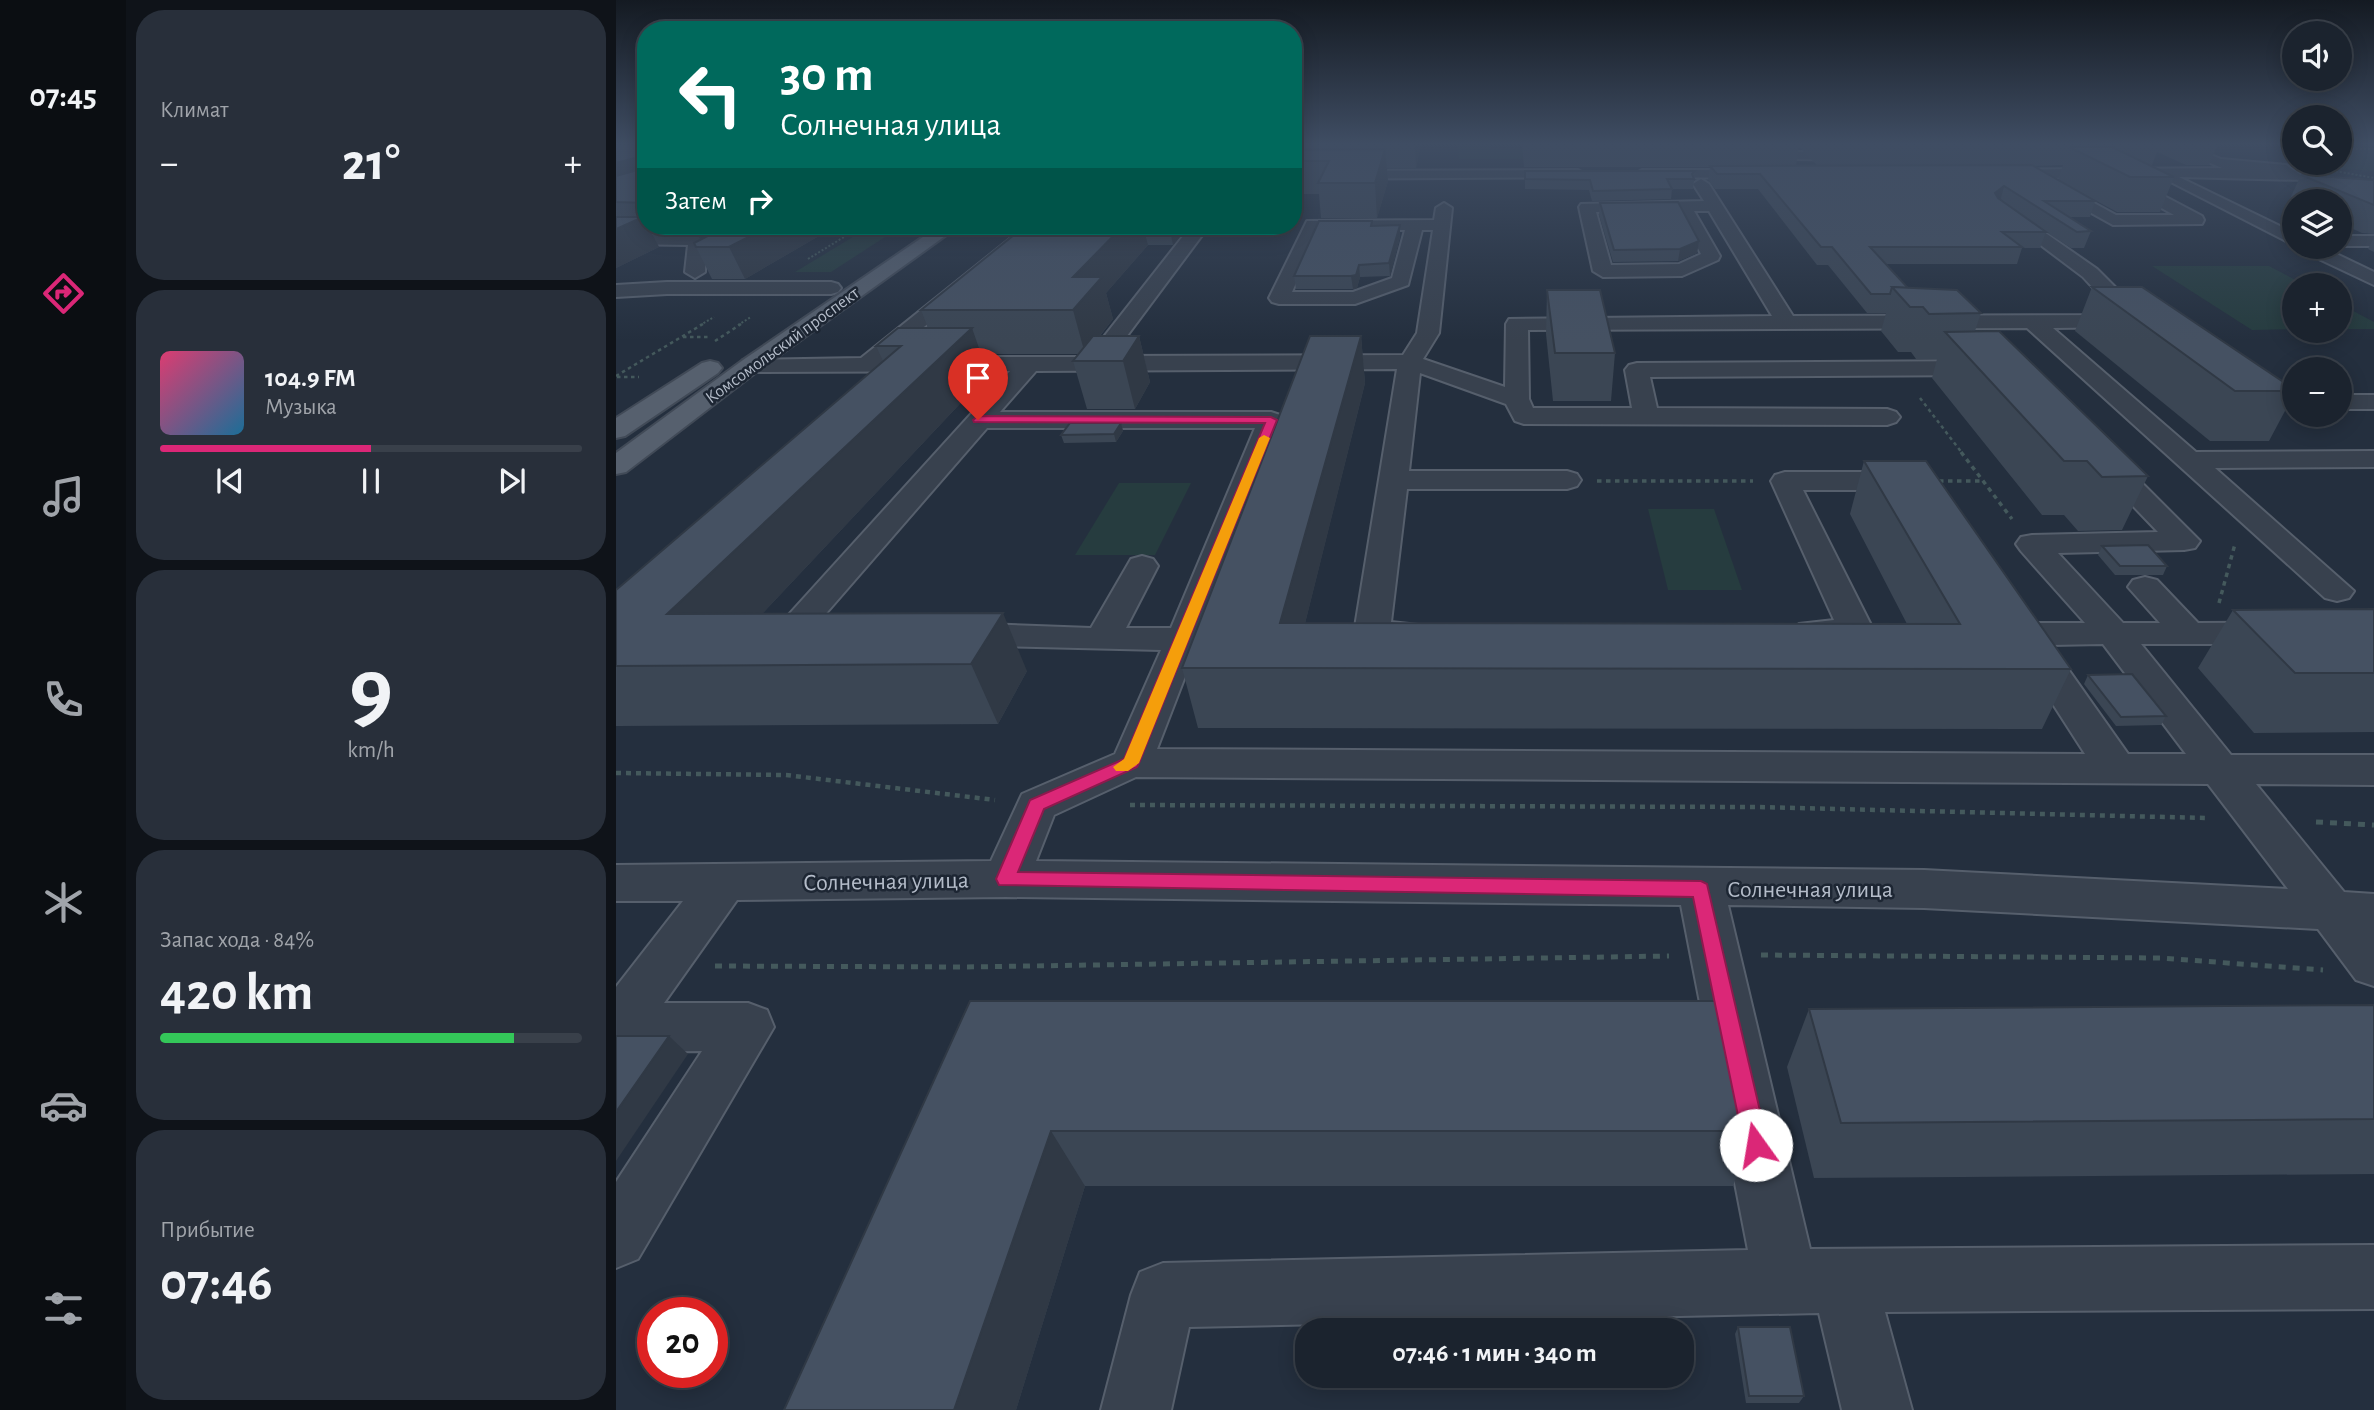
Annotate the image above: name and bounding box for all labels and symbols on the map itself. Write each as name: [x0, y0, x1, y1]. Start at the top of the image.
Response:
street label: Комсомольский проспект: [702, 284, 863, 407]
pin: [948, 348, 1008, 420]
street label: Солнечная улица: [803, 869, 969, 895]
street label: Солнечная улица: [1727, 878, 1893, 902]
position arrow: [1719, 1108, 1793, 1182]
speed limit sign: 20: [637, 1297, 728, 1388]

